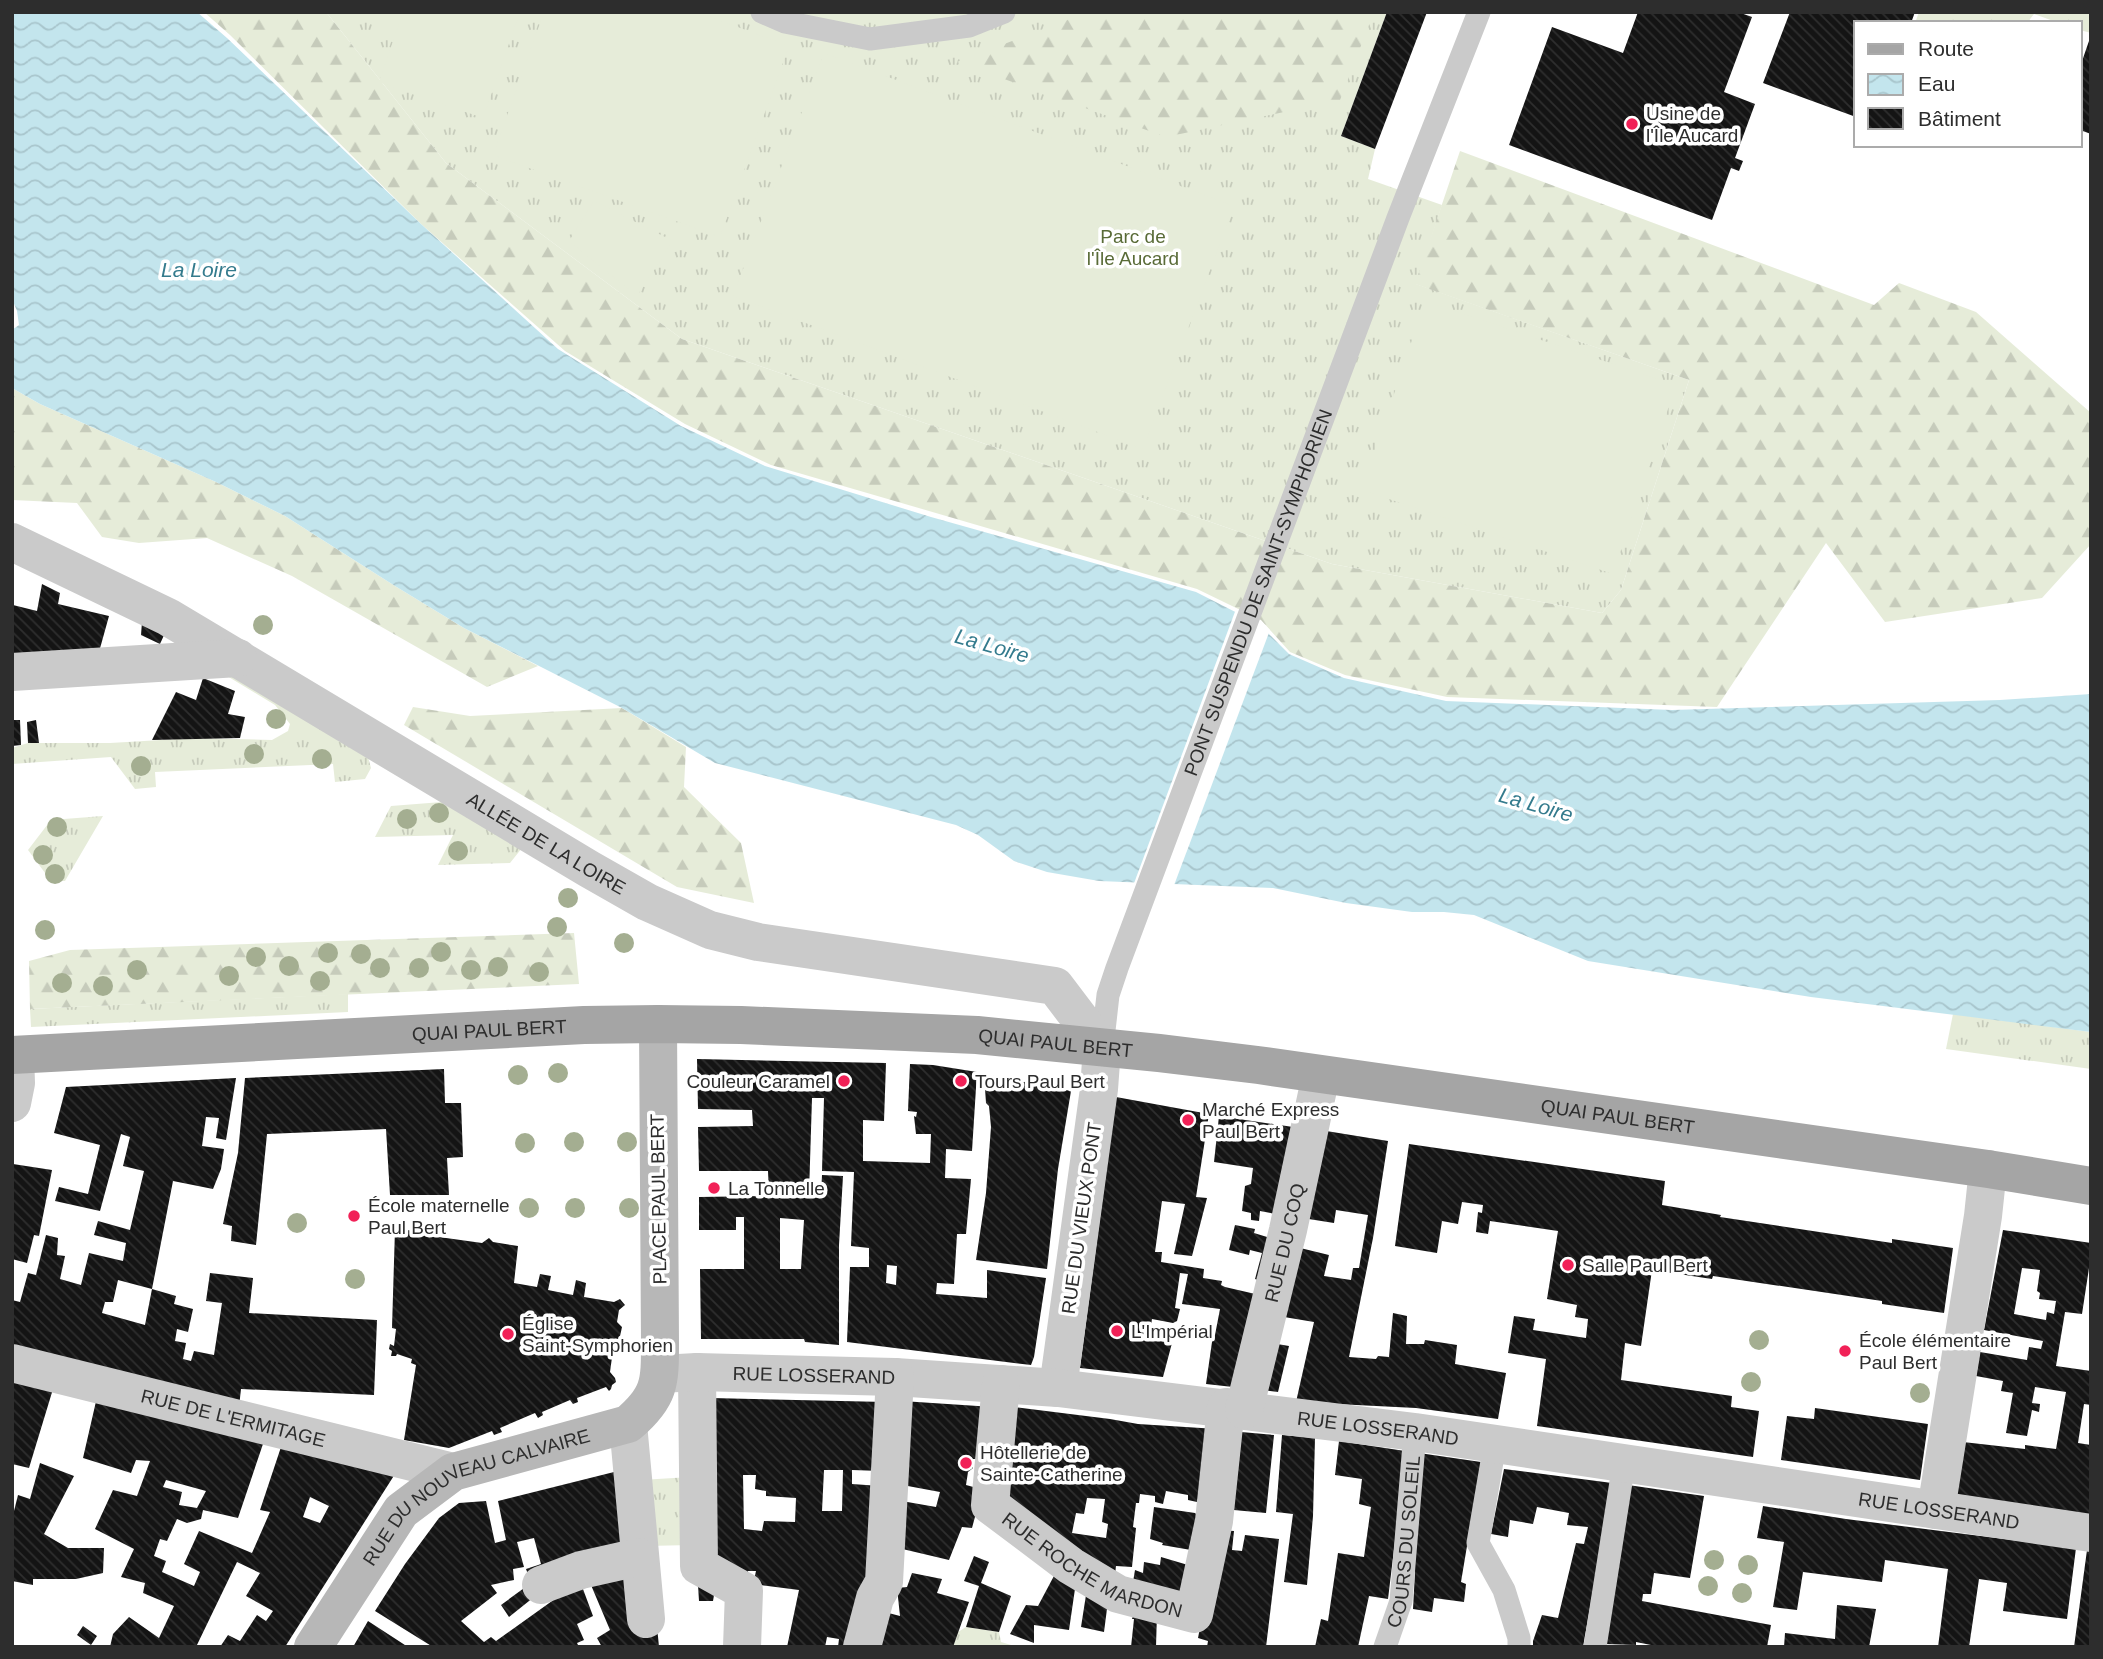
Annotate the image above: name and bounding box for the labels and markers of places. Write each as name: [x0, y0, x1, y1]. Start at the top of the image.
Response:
place label: Usine de l'Île Aucard: [1646, 103, 1738, 146]
marker: Usine de l'Île Aucard: [1624, 116, 1640, 132]
place label: Couleur Caramel: [686, 1071, 830, 1092]
place label: Tours Paul Bert: [975, 1071, 1106, 1092]
marker: Couleur Caramel: [836, 1073, 852, 1089]
marker: Tours Paul Bert: [953, 1073, 969, 1089]
place label: Marché Express Paul Bert: [1202, 1099, 1339, 1142]
marker: Marché Express Paul Bert: [1180, 1112, 1196, 1128]
place label: La Tonnelle: [728, 1178, 825, 1199]
marker: La Tonnelle: [706, 1180, 722, 1196]
place label: École maternelle Paul Bert: [368, 1195, 510, 1238]
marker: École maternelle Paul Bert: [346, 1208, 362, 1224]
place label: Salle Paul Bert: [1582, 1255, 1708, 1276]
marker: Salle Paul Bert: [1560, 1257, 1576, 1273]
place label: Église Saint-Symphorien: [522, 1313, 673, 1356]
place label: L'Impérial: [1131, 1321, 1213, 1342]
marker: L'Impérial: [1109, 1323, 1125, 1339]
marker: Église Saint-Symphorien: [500, 1326, 516, 1342]
place label: École élémentaire Paul Bert: [1859, 1330, 2011, 1373]
marker: École élémentaire Paul Bert: [1837, 1343, 1853, 1359]
place label: Hôtellerie de Sainte-Catherine: [980, 1442, 1123, 1485]
marker: Hôtellerie de Sainte-Catherine: [958, 1455, 974, 1471]

